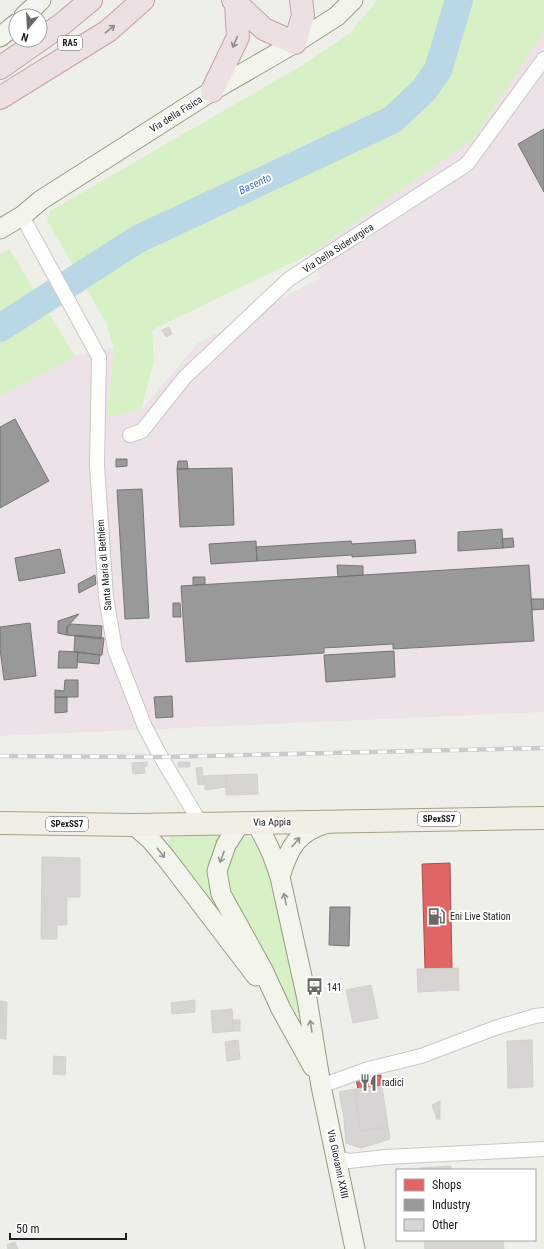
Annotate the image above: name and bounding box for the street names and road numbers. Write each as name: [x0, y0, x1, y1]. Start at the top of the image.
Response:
road number: RA5: [58, 36, 82, 50]
street label: Via della Fisica: [148, 93, 204, 134]
street label: Via Della Siderurgica: [301, 221, 375, 275]
street label: Santa Maria di Bethlem: [95, 519, 113, 611]
road number: SPexSS7: [418, 812, 460, 826]
street label: Via Appia: [253, 816, 291, 828]
road number: SPexSS7: [46, 817, 88, 831]
street label: Via Giovanni XXIII: [325, 1129, 351, 1199]

